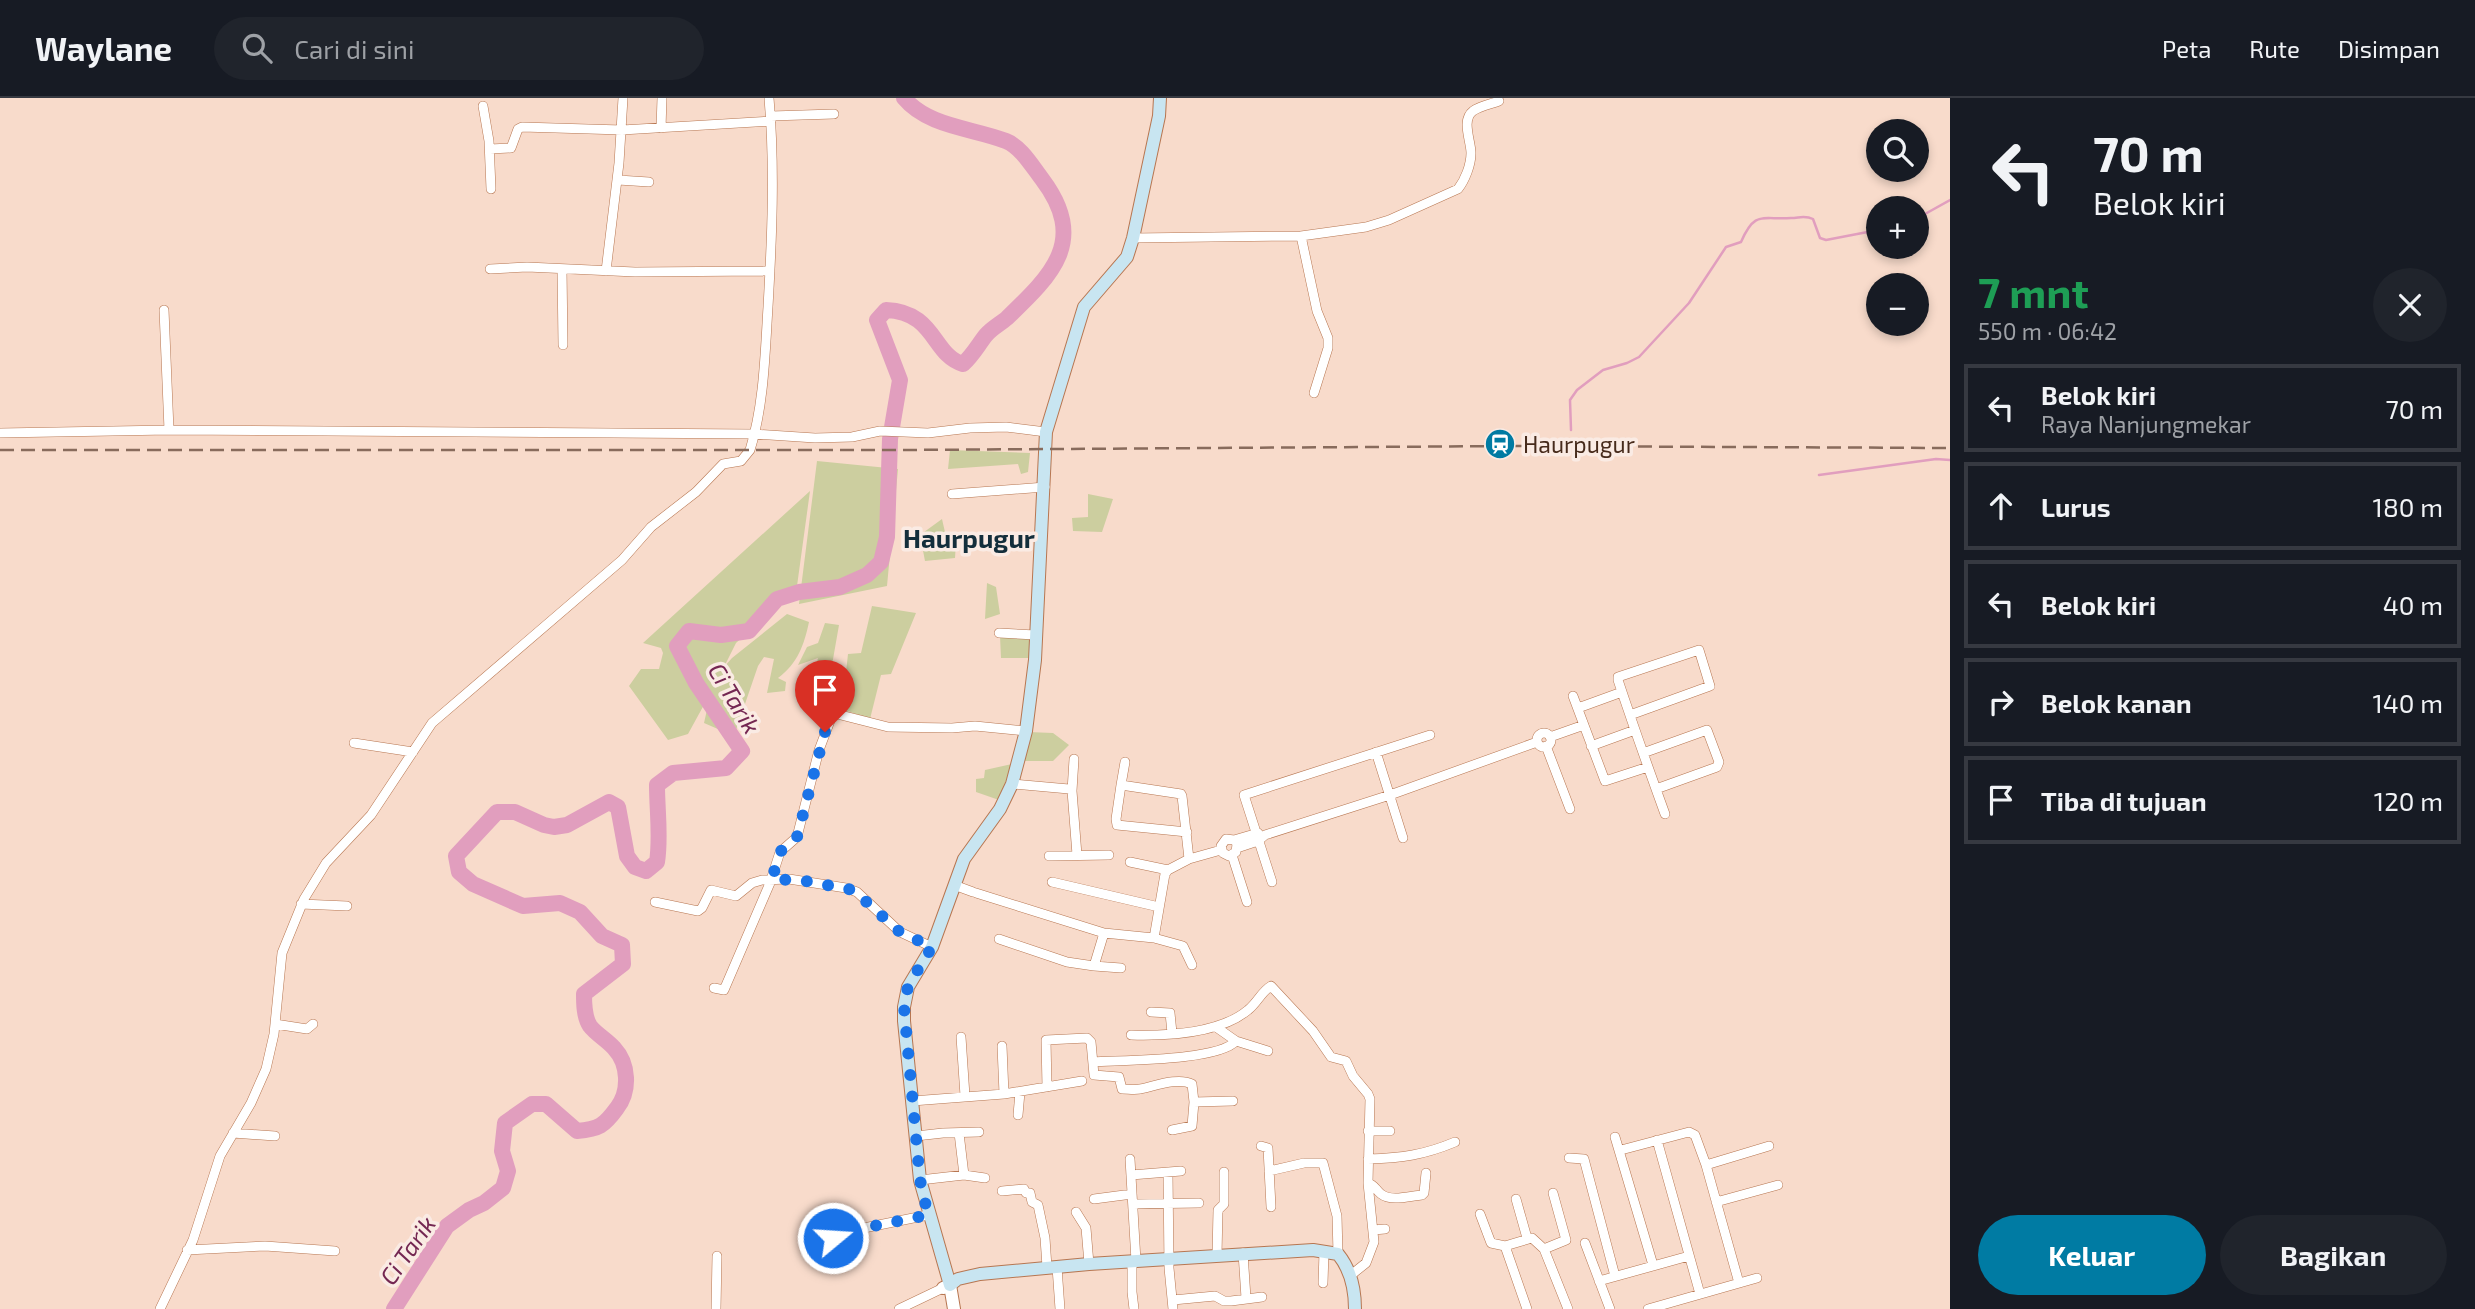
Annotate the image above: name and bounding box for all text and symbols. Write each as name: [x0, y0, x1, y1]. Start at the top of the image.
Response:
search box: [214, 17, 704, 80]
text: Waylane: [35, 28, 172, 68]
icon: search: [238, 29, 276, 67]
text: Cari di sini: [294, 33, 414, 64]
text: Peta: [2162, 34, 2211, 63]
text: Rute: [2249, 34, 2300, 63]
text: Disimpan: [2338, 34, 2440, 63]
map controls: [1866, 119, 1929, 336]
button: search: [1866, 119, 1929, 182]
text: 70 m: [2093, 123, 2204, 182]
icon: left: [1978, 126, 2069, 217]
text: Belok kiri: [2093, 183, 2226, 221]
button: +: [1866, 196, 1929, 259]
text: 7 mnt: [1978, 266, 2089, 316]
button: close: [2373, 268, 2447, 342]
button: −: [1866, 273, 1929, 336]
text: 550 m · 06:42: [1978, 317, 2117, 345]
text: Belok kiri: [2041, 379, 2156, 410]
icon: left: [1982, 389, 2020, 427]
text: 70 m: [2385, 393, 2443, 424]
text: Raya Nanjungmekar: [2041, 410, 2251, 438]
station icon: Haurpugur: [1483, 427, 1517, 461]
place label: Haurpugur: [1523, 430, 1635, 458]
icon: ahead: [1982, 487, 2020, 525]
text: Lurus: [2041, 491, 2111, 522]
text: 180 m: [2373, 491, 2443, 522]
district label: Haurpugur: [903, 522, 1035, 553]
icon: left: [1982, 585, 2020, 623]
text: Belok kiri: [2041, 589, 2156, 620]
text: 40 m: [2383, 589, 2443, 620]
water label: Ci Tarik: [703, 657, 767, 739]
pin: [795, 660, 855, 732]
icon: arrive: [806, 671, 844, 709]
icon: right: [1982, 683, 2020, 721]
text: Belok kanan: [2041, 687, 2192, 718]
text: 140 m: [2372, 687, 2443, 718]
icon: arrive: [1982, 781, 2020, 819]
text: Tiba di tujuan: [2041, 785, 2207, 816]
text: 120 m: [2374, 785, 2443, 816]
position arrow: [796, 1201, 870, 1275]
water label: Ci Tarik: [373, 1210, 441, 1290]
button: Keluar: [1978, 1215, 2206, 1295]
button: Bagikan: [2220, 1215, 2447, 1295]

